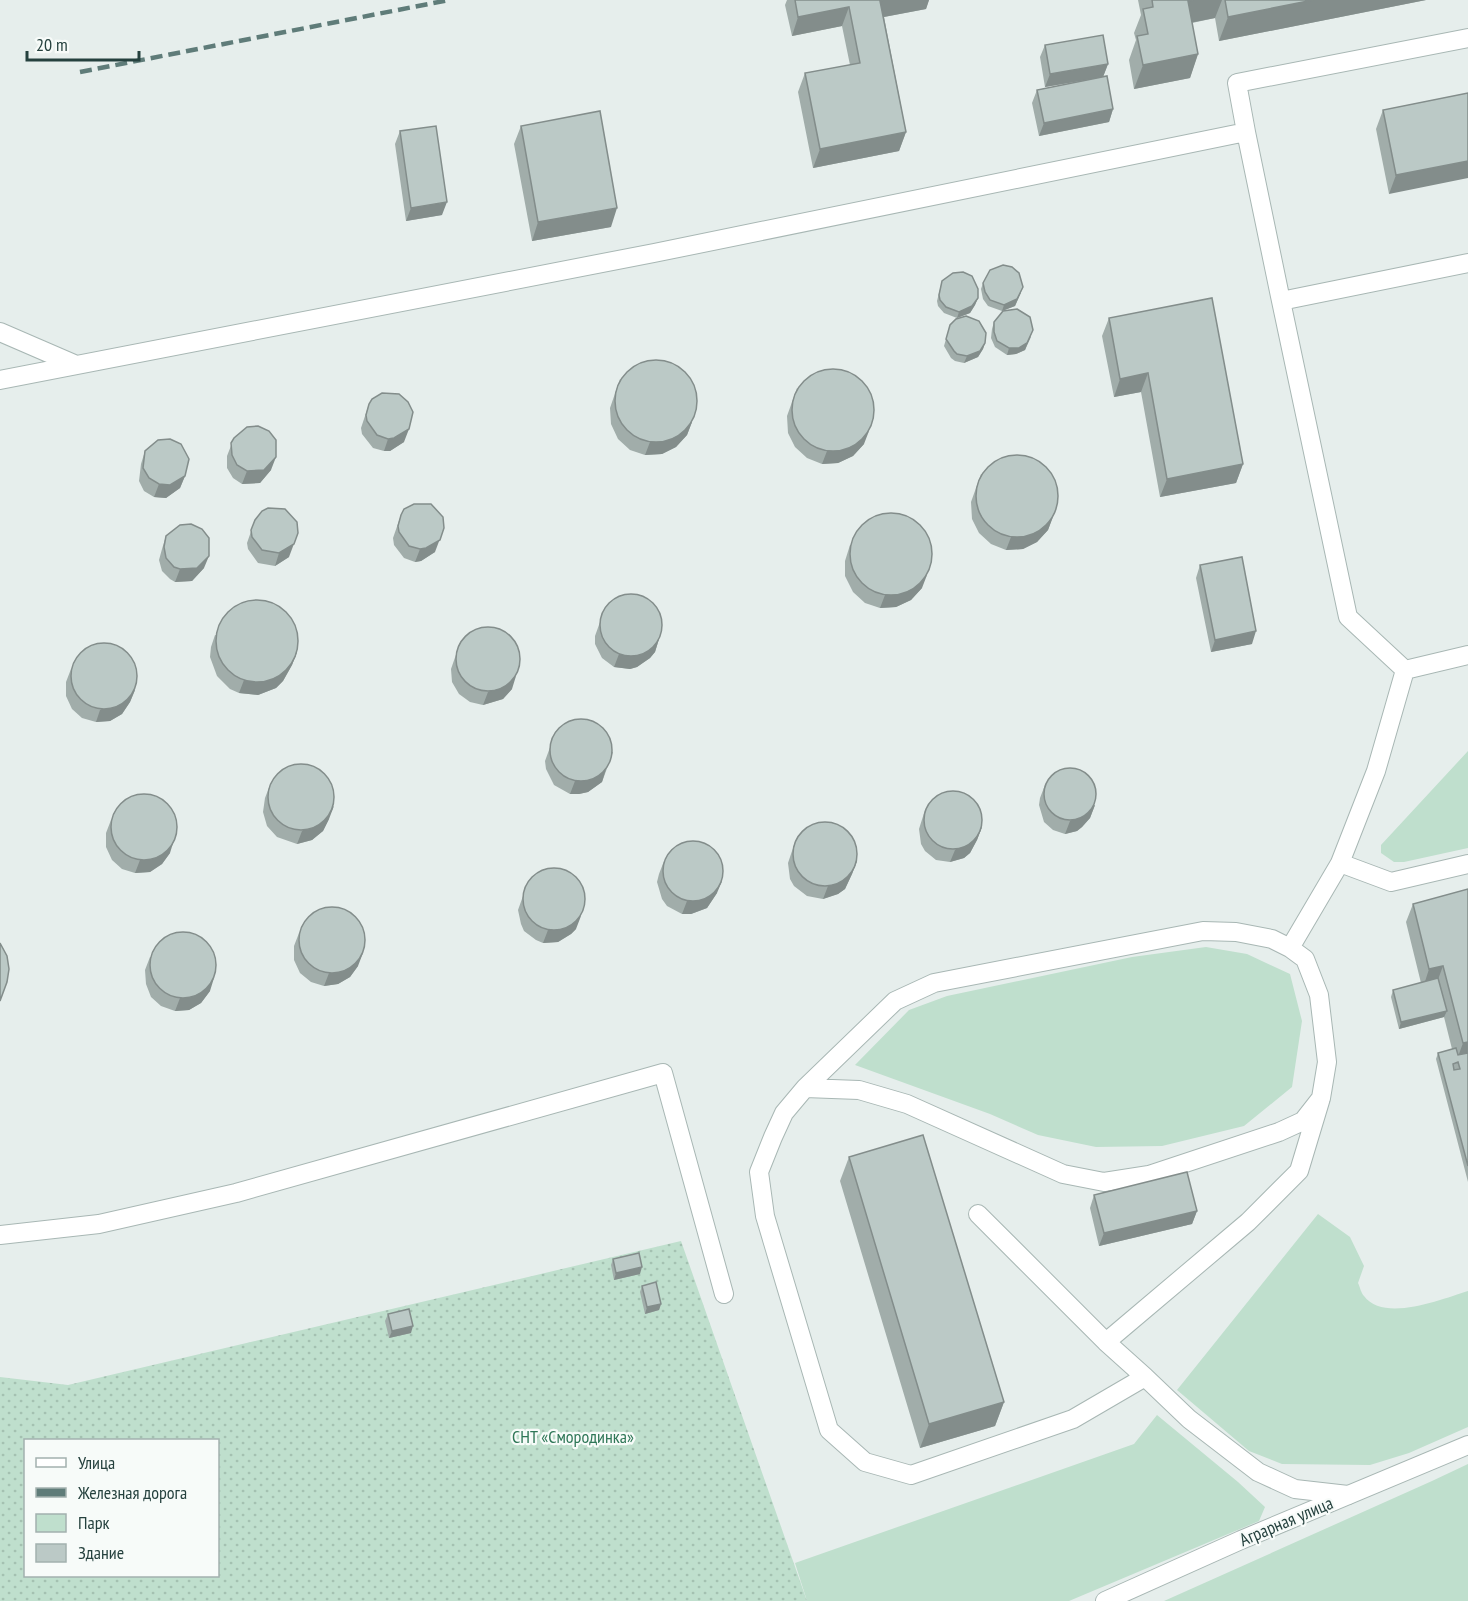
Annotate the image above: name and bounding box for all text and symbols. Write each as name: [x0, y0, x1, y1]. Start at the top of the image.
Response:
scale bar: [27, 24, 140, 62]
text: 20 m: [36, 33, 68, 56]
park label: СНТ «Смородинка»: [512, 1425, 634, 1448]
legend: [24, 1439, 219, 1577]
text: Улица: [78, 1451, 115, 1474]
text: Железная дорога: [77, 1481, 187, 1504]
street label: Аграрная улица: [1236, 1491, 1336, 1551]
text: Парк: [78, 1511, 109, 1534]
text: Здание: [78, 1541, 124, 1564]

